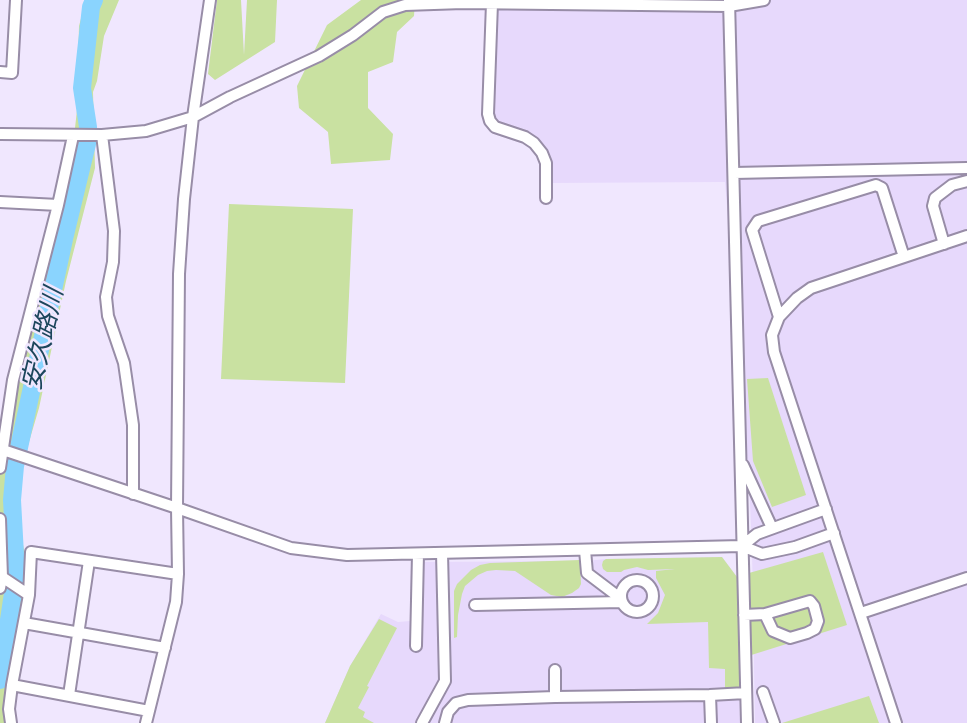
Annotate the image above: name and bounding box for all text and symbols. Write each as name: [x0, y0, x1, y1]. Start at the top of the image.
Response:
water label: 安久路川: [16, 285, 70, 393]

